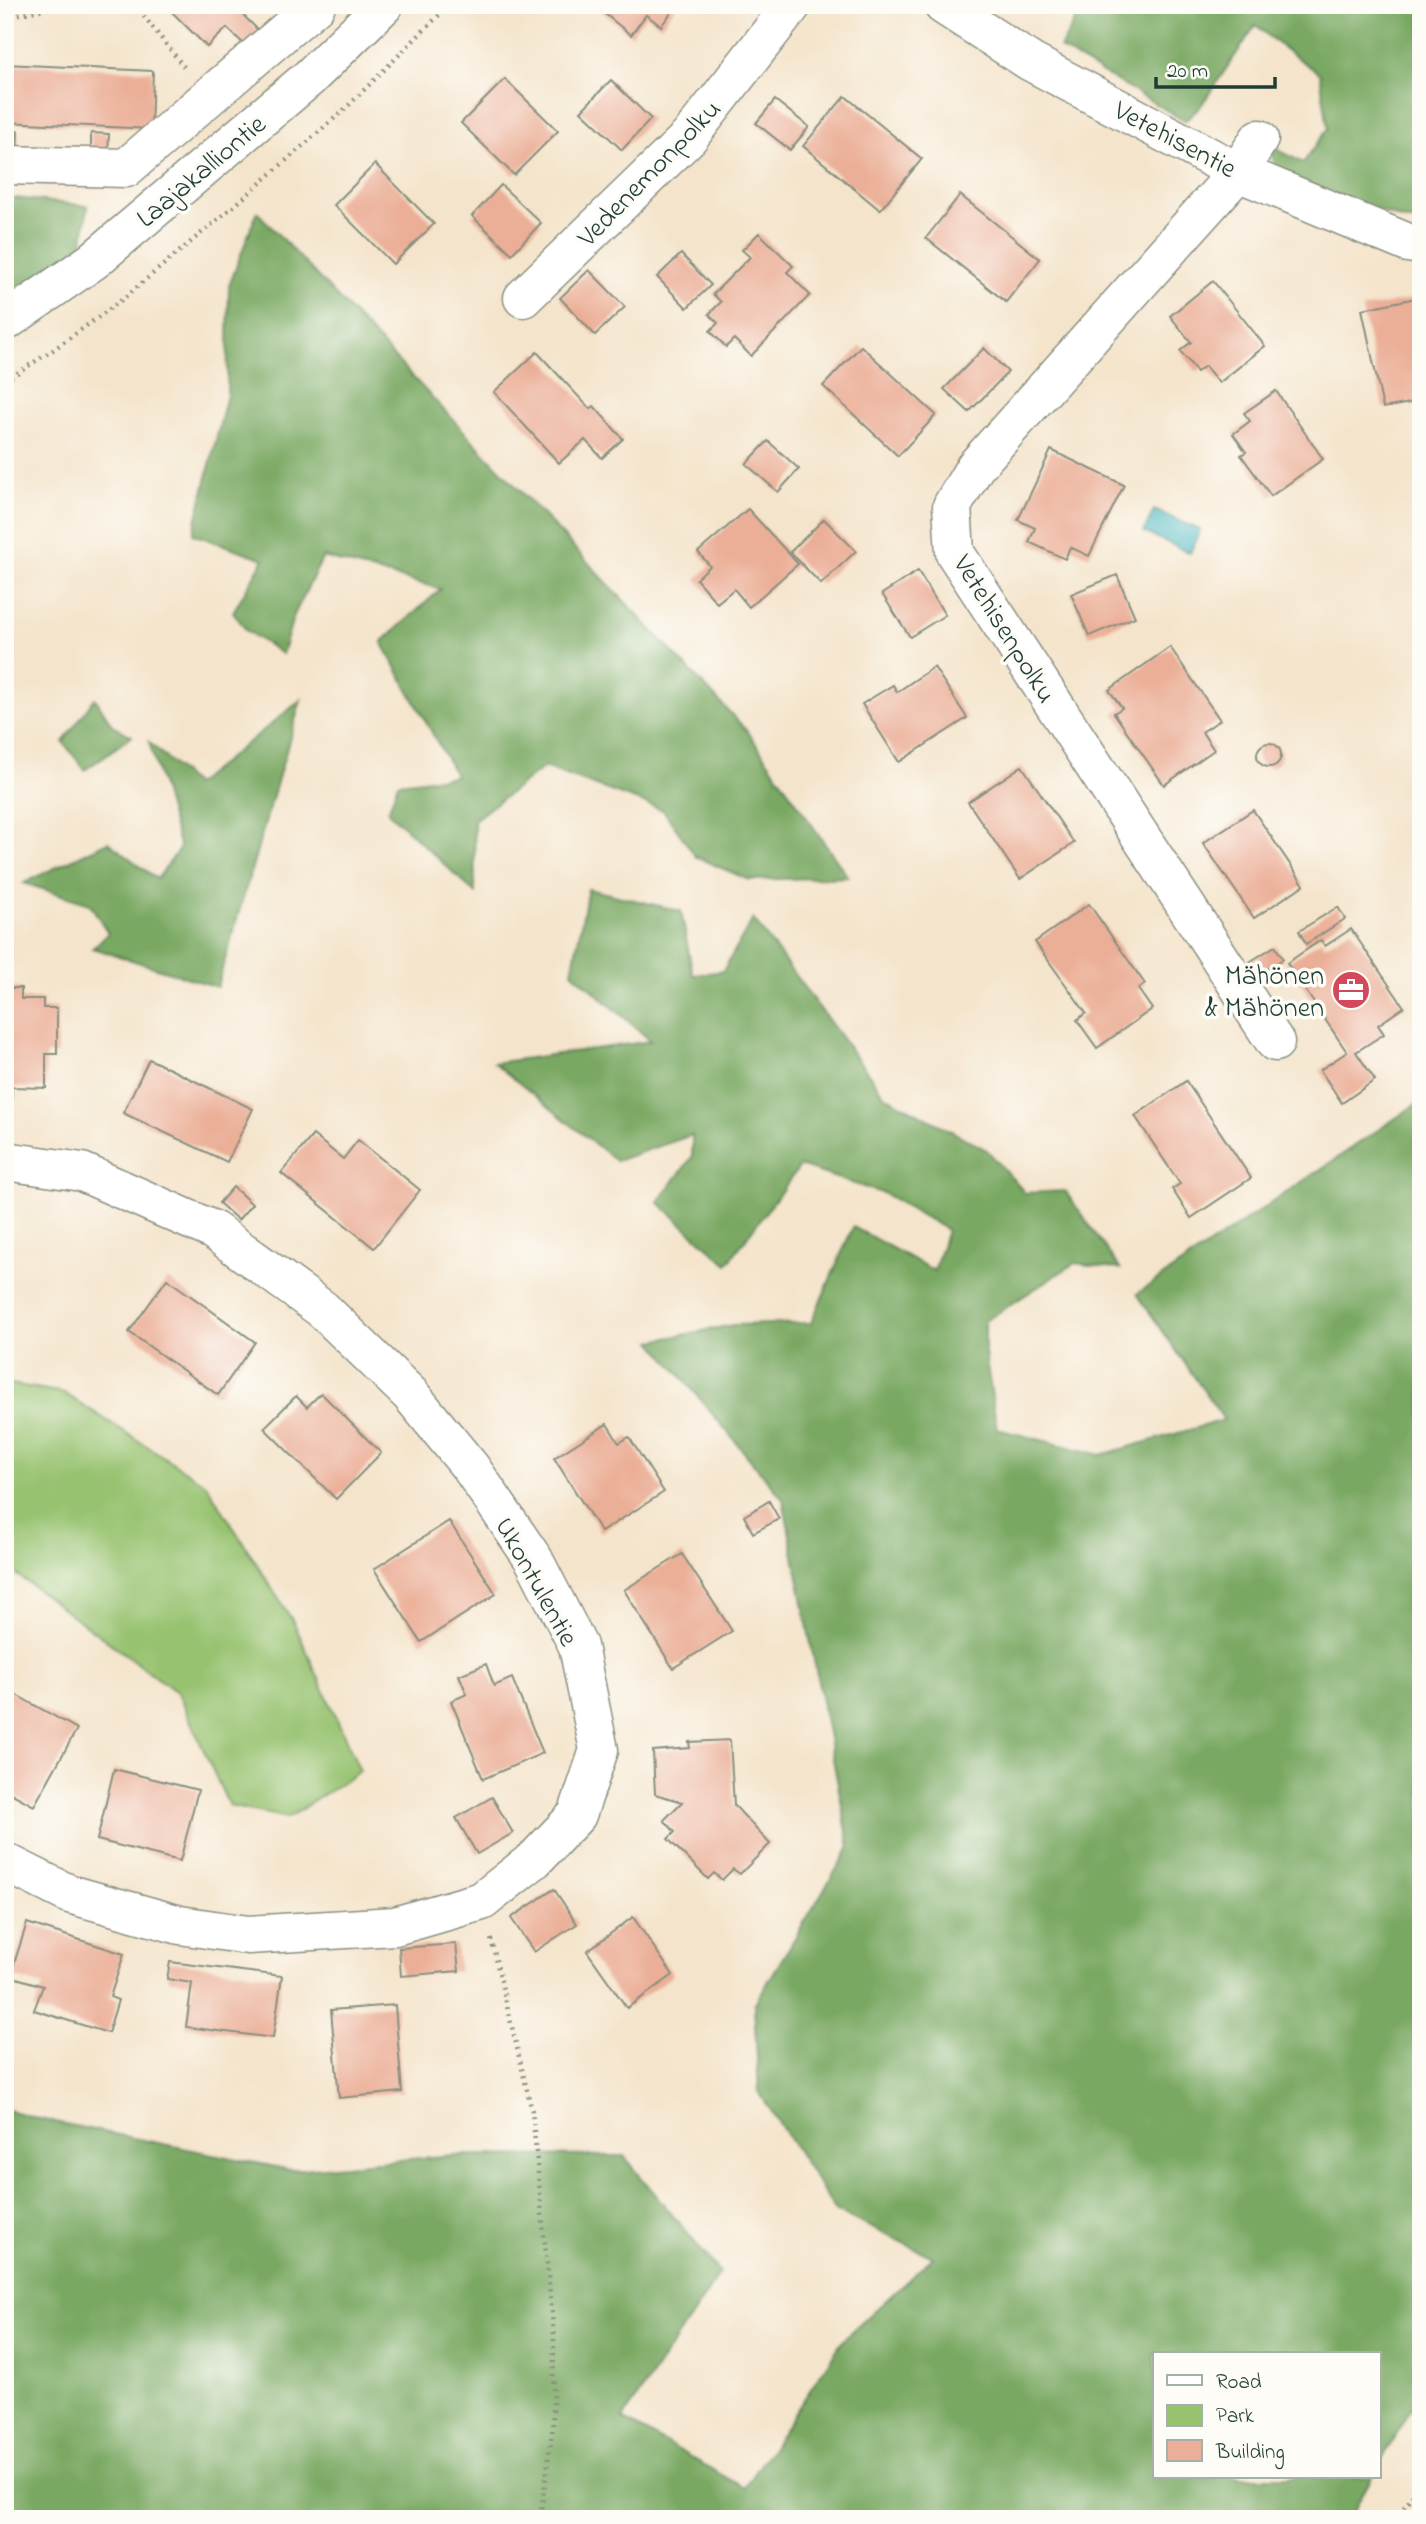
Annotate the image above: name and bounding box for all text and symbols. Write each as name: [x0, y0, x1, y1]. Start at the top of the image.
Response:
scale bar: [1156, 46, 1276, 90]
text: 20 m: [1167, 57, 1208, 87]
street label: Vedenemonpolku: [568, 91, 732, 259]
street label: Vetehisentie: [1105, 91, 1243, 191]
street label: Laajakalliontie: [128, 106, 276, 239]
street label: Vetehisenpolku: [940, 547, 1065, 712]
place label: Mähönen & Mähönen: [1205, 957, 1324, 1030]
office icon: Mähönen & Mähönen: [1330, 969, 1372, 1011]
street label: Ukontulentie: [483, 1511, 587, 1655]
legend: [1153, 2352, 1380, 2478]
text: Road: [1216, 2368, 1262, 2398]
text: Park: [1216, 2402, 1255, 2432]
text: Building: [1215, 2438, 1285, 2470]

